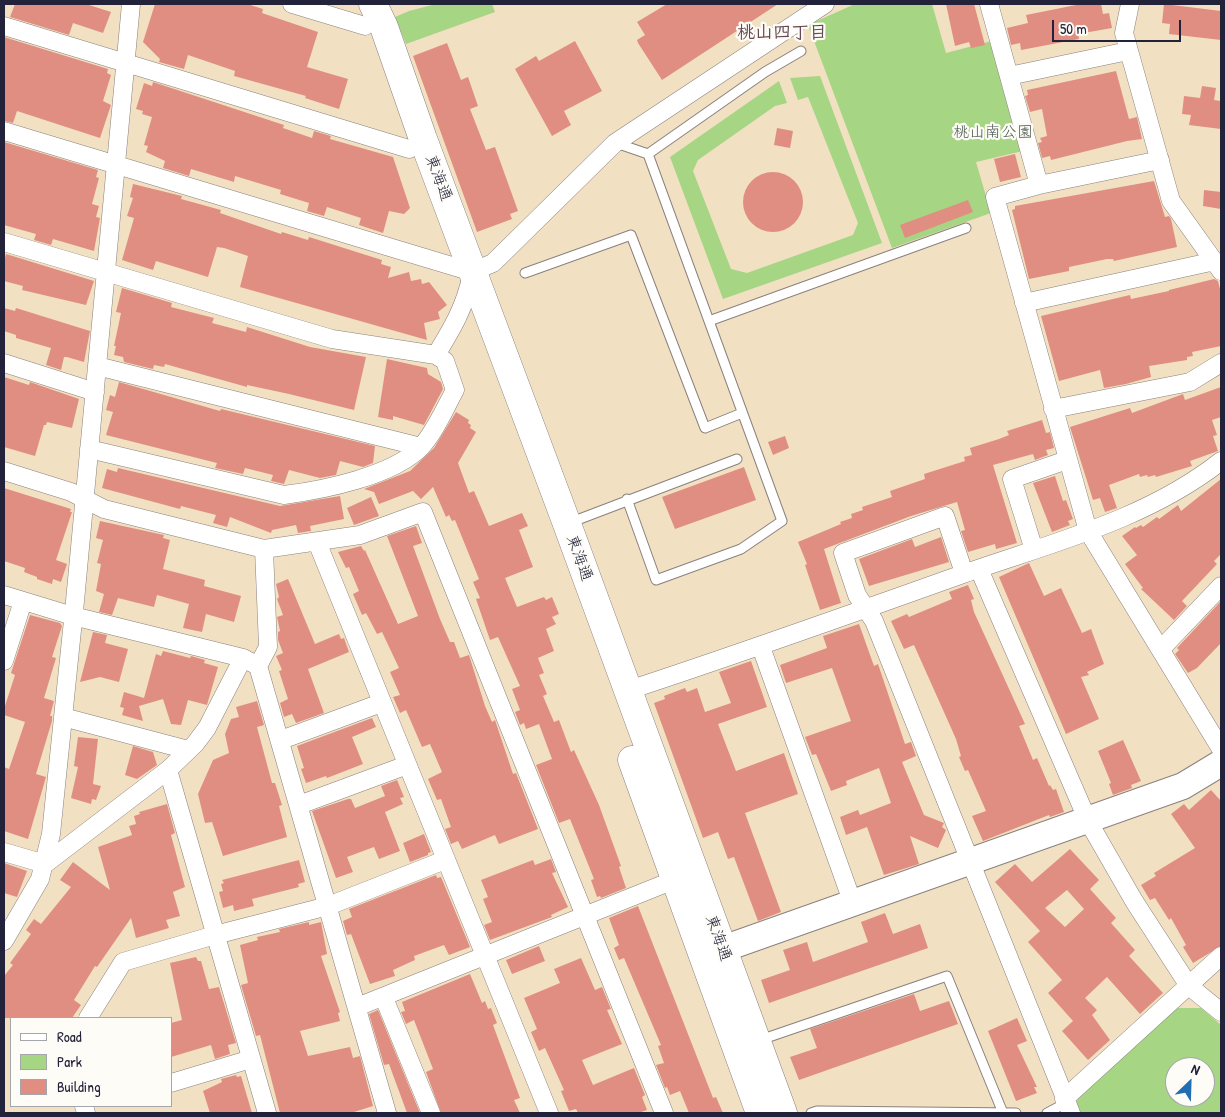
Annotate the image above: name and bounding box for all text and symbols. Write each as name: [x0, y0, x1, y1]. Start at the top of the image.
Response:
scale bar: [1055, 10, 1184, 42]
text: 50 m: [1060, 18, 1087, 39]
district label: 桃山四丁目: [737, 22, 827, 44]
park label: 桃山南公園: [953, 123, 1033, 143]
street label: 東海通: [420, 152, 456, 204]
street label: 東海通: [562, 532, 596, 584]
street label: 東海通: [701, 912, 735, 964]
legend: [10, 1017, 172, 1107]
text: Road: [57, 1026, 82, 1047]
text: Park: [57, 1051, 82, 1072]
north arrow: [1165, 1057, 1215, 1107]
text: N: [1189, 1059, 1203, 1079]
text: Building: [57, 1076, 101, 1097]

